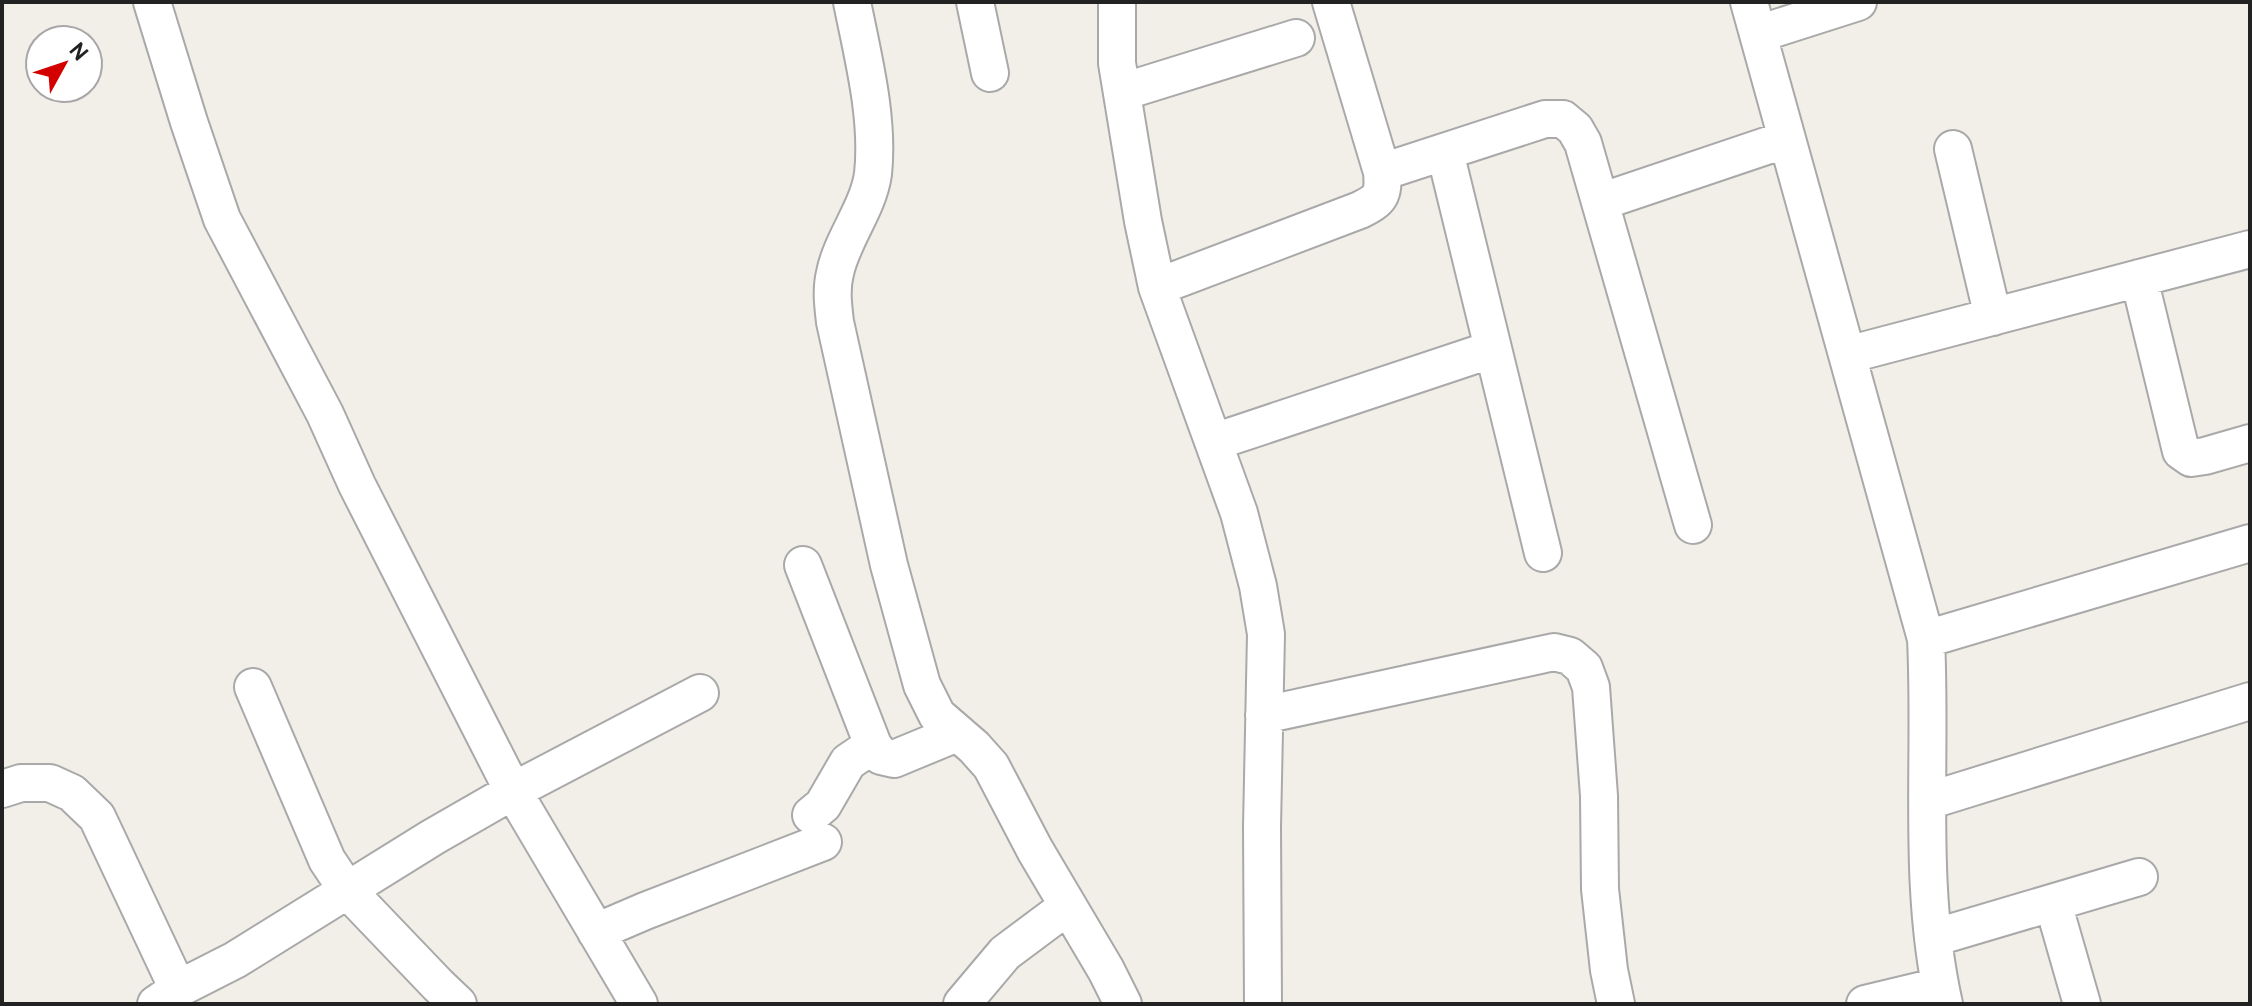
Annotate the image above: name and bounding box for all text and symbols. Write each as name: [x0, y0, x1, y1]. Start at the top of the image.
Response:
north arrow: [24, 24, 104, 104]
text: N: [62, 38, 93, 67]

